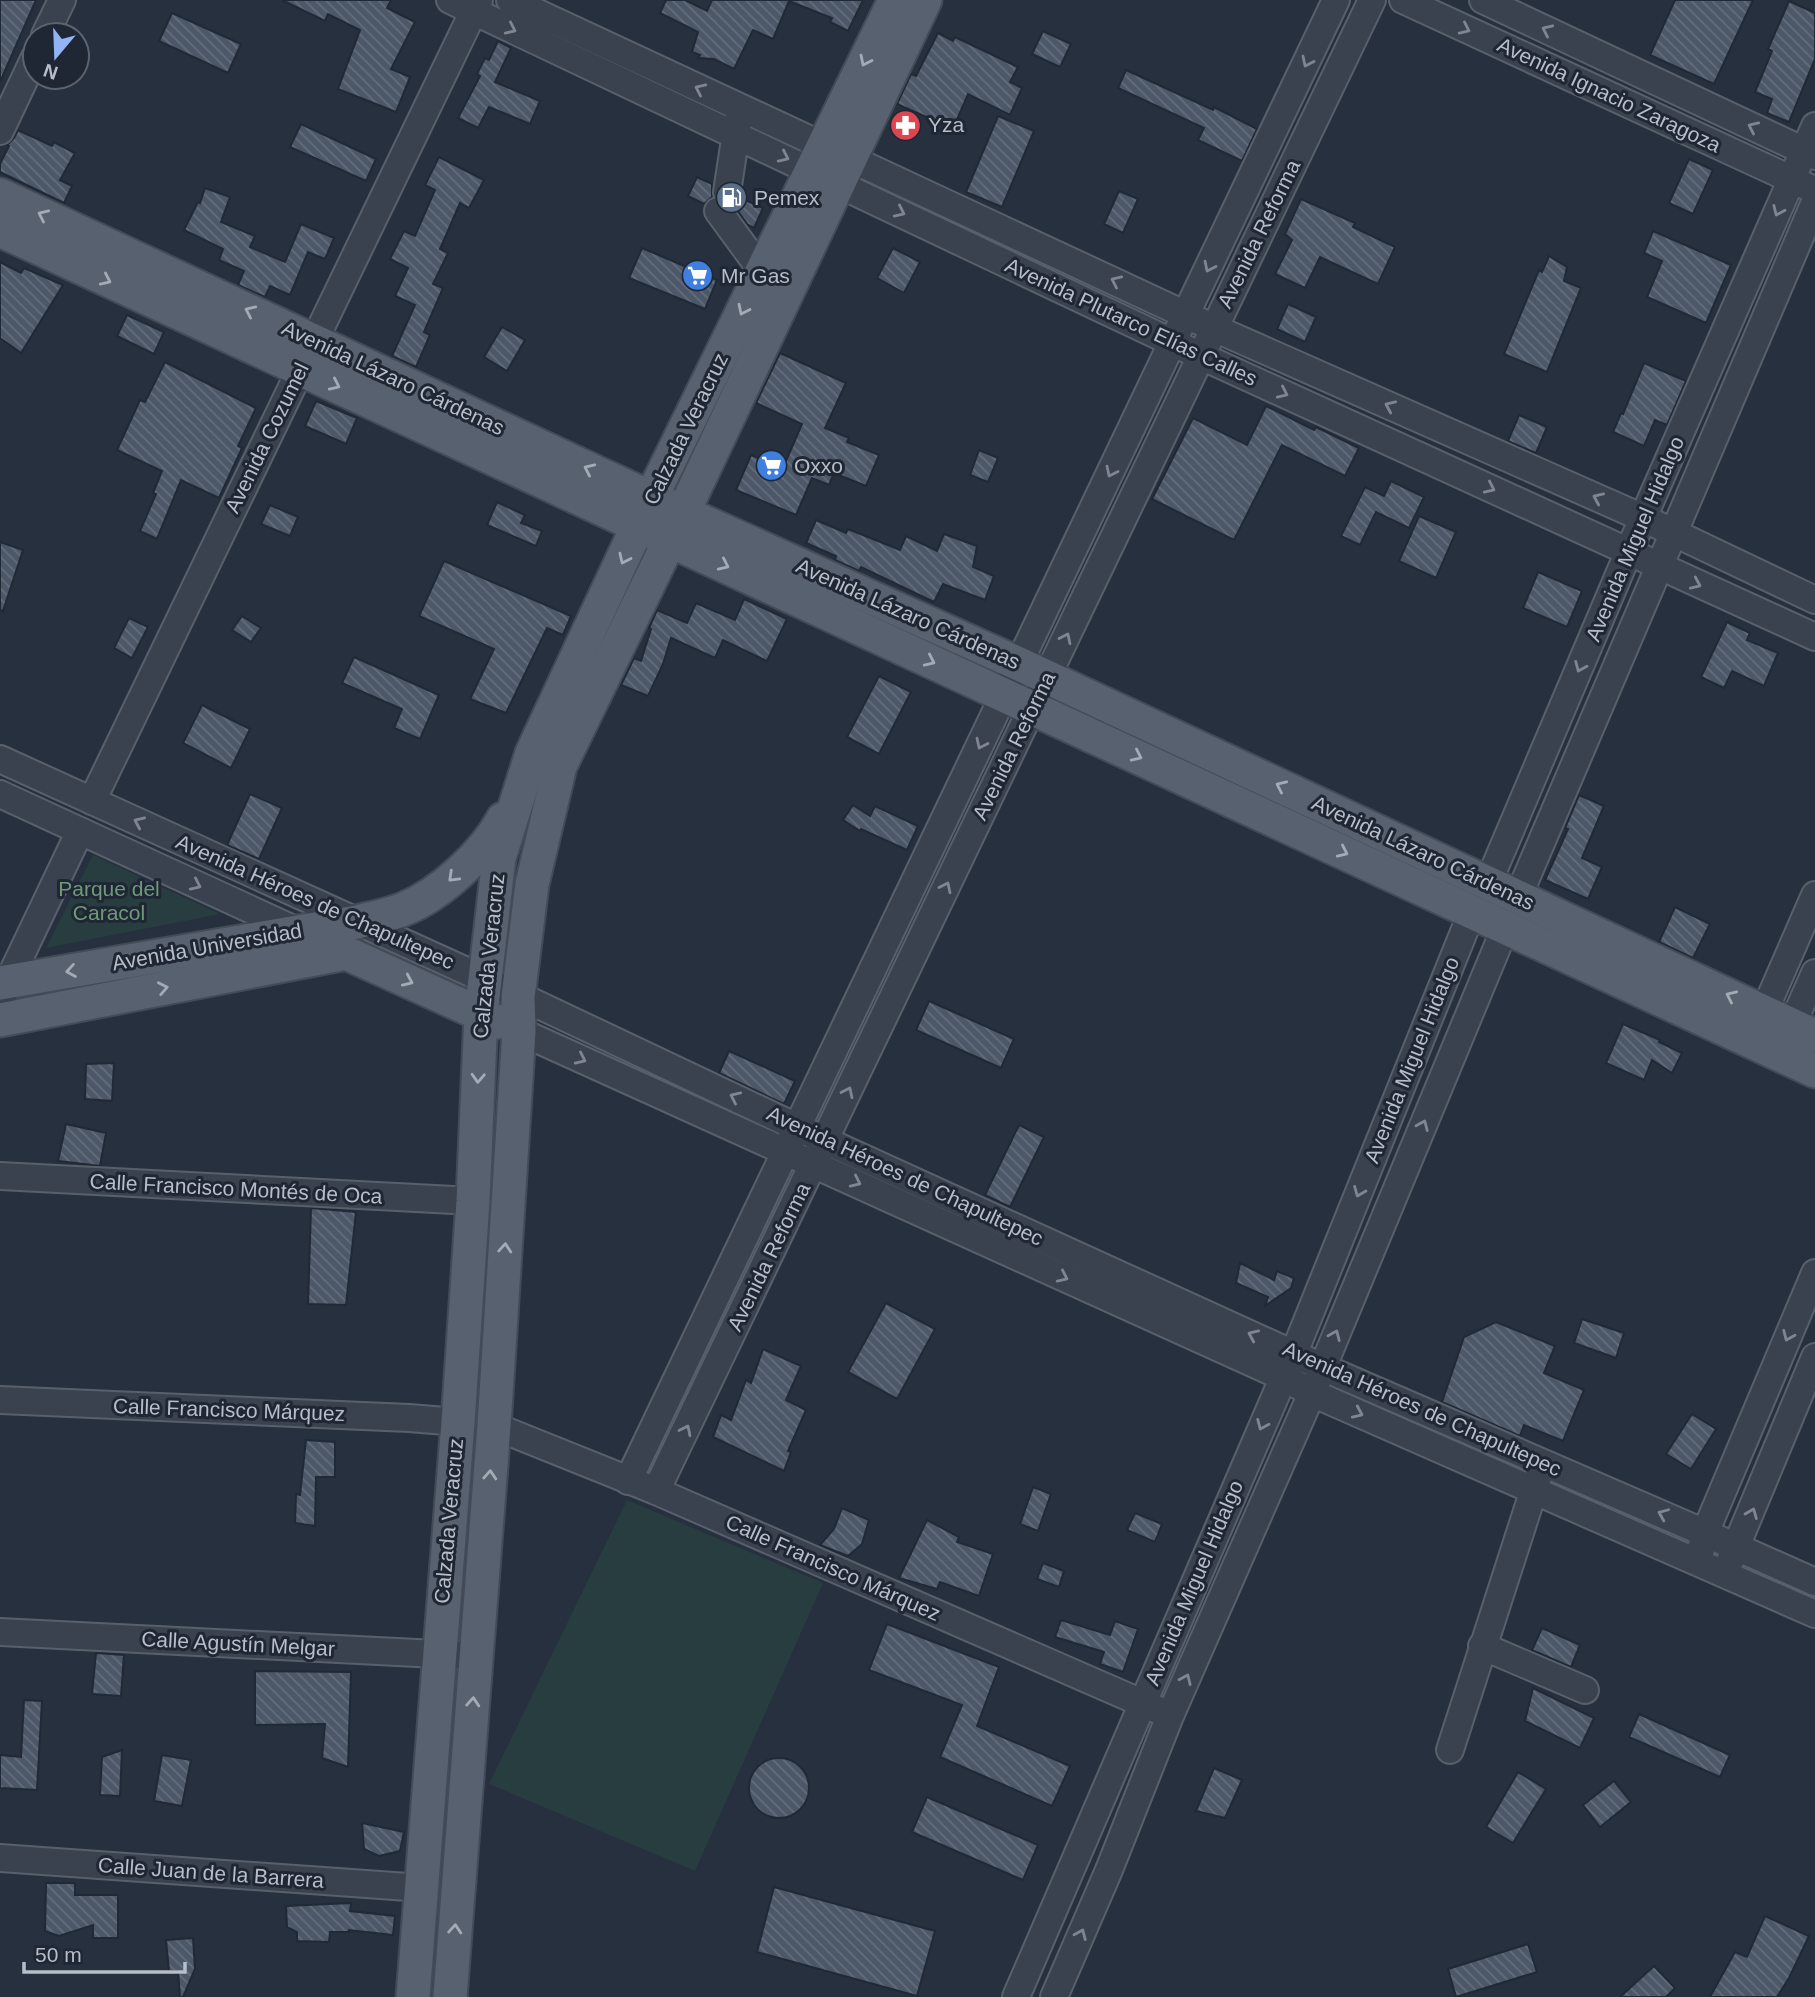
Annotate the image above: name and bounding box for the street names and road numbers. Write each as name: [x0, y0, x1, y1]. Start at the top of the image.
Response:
street label: Avenida Ignacio Zaragoza: [1494, 33, 1725, 157]
street label: Avenida Reforma: [1213, 156, 1305, 312]
street label: Avenida Plutarco Elías Calles: [1002, 253, 1261, 390]
street label: Avenida Lázaro Cárdenas: [278, 316, 508, 439]
street label: Calzada Veracruz: [639, 349, 732, 508]
street label: Avenida Cozumel: [220, 359, 313, 517]
street label: Avenida Miguel Hidalgo: [1581, 433, 1688, 645]
street label: Avenida Lázaro Cárdenas: [793, 554, 1024, 673]
street label: Avenida Reforma: [968, 668, 1060, 824]
street label: Avenida Lázaro Cárdenas: [1308, 791, 1538, 914]
street label: Avenida Héroes de Chapultepec: [173, 830, 458, 973]
street label: Calzada Veracruz: [468, 872, 509, 1040]
street label: Avenida Universidad: [110, 918, 304, 975]
street label: Avenida Miguel Hidalgo: [1360, 953, 1463, 1166]
street label: Avenida Héroes de Chapultepec: [763, 1101, 1047, 1250]
street label: Calle Francisco Montés de Oca: [89, 1169, 383, 1208]
street label: Avenida Reforma: [723, 1179, 815, 1335]
street label: Avenida Héroes de Chapultepec: [1280, 1337, 1565, 1480]
street label: Calle Francisco Márquez: [113, 1394, 345, 1425]
street label: Calzada Veracruz: [430, 1437, 467, 1605]
street label: Avenida Miguel Hidalgo: [1140, 1477, 1247, 1689]
street label: Calle Francisco Márquez: [722, 1510, 944, 1625]
street label: Calle Agustín Melgar: [141, 1627, 335, 1660]
street label: Calle Juan de la Barrera: [97, 1853, 325, 1892]

